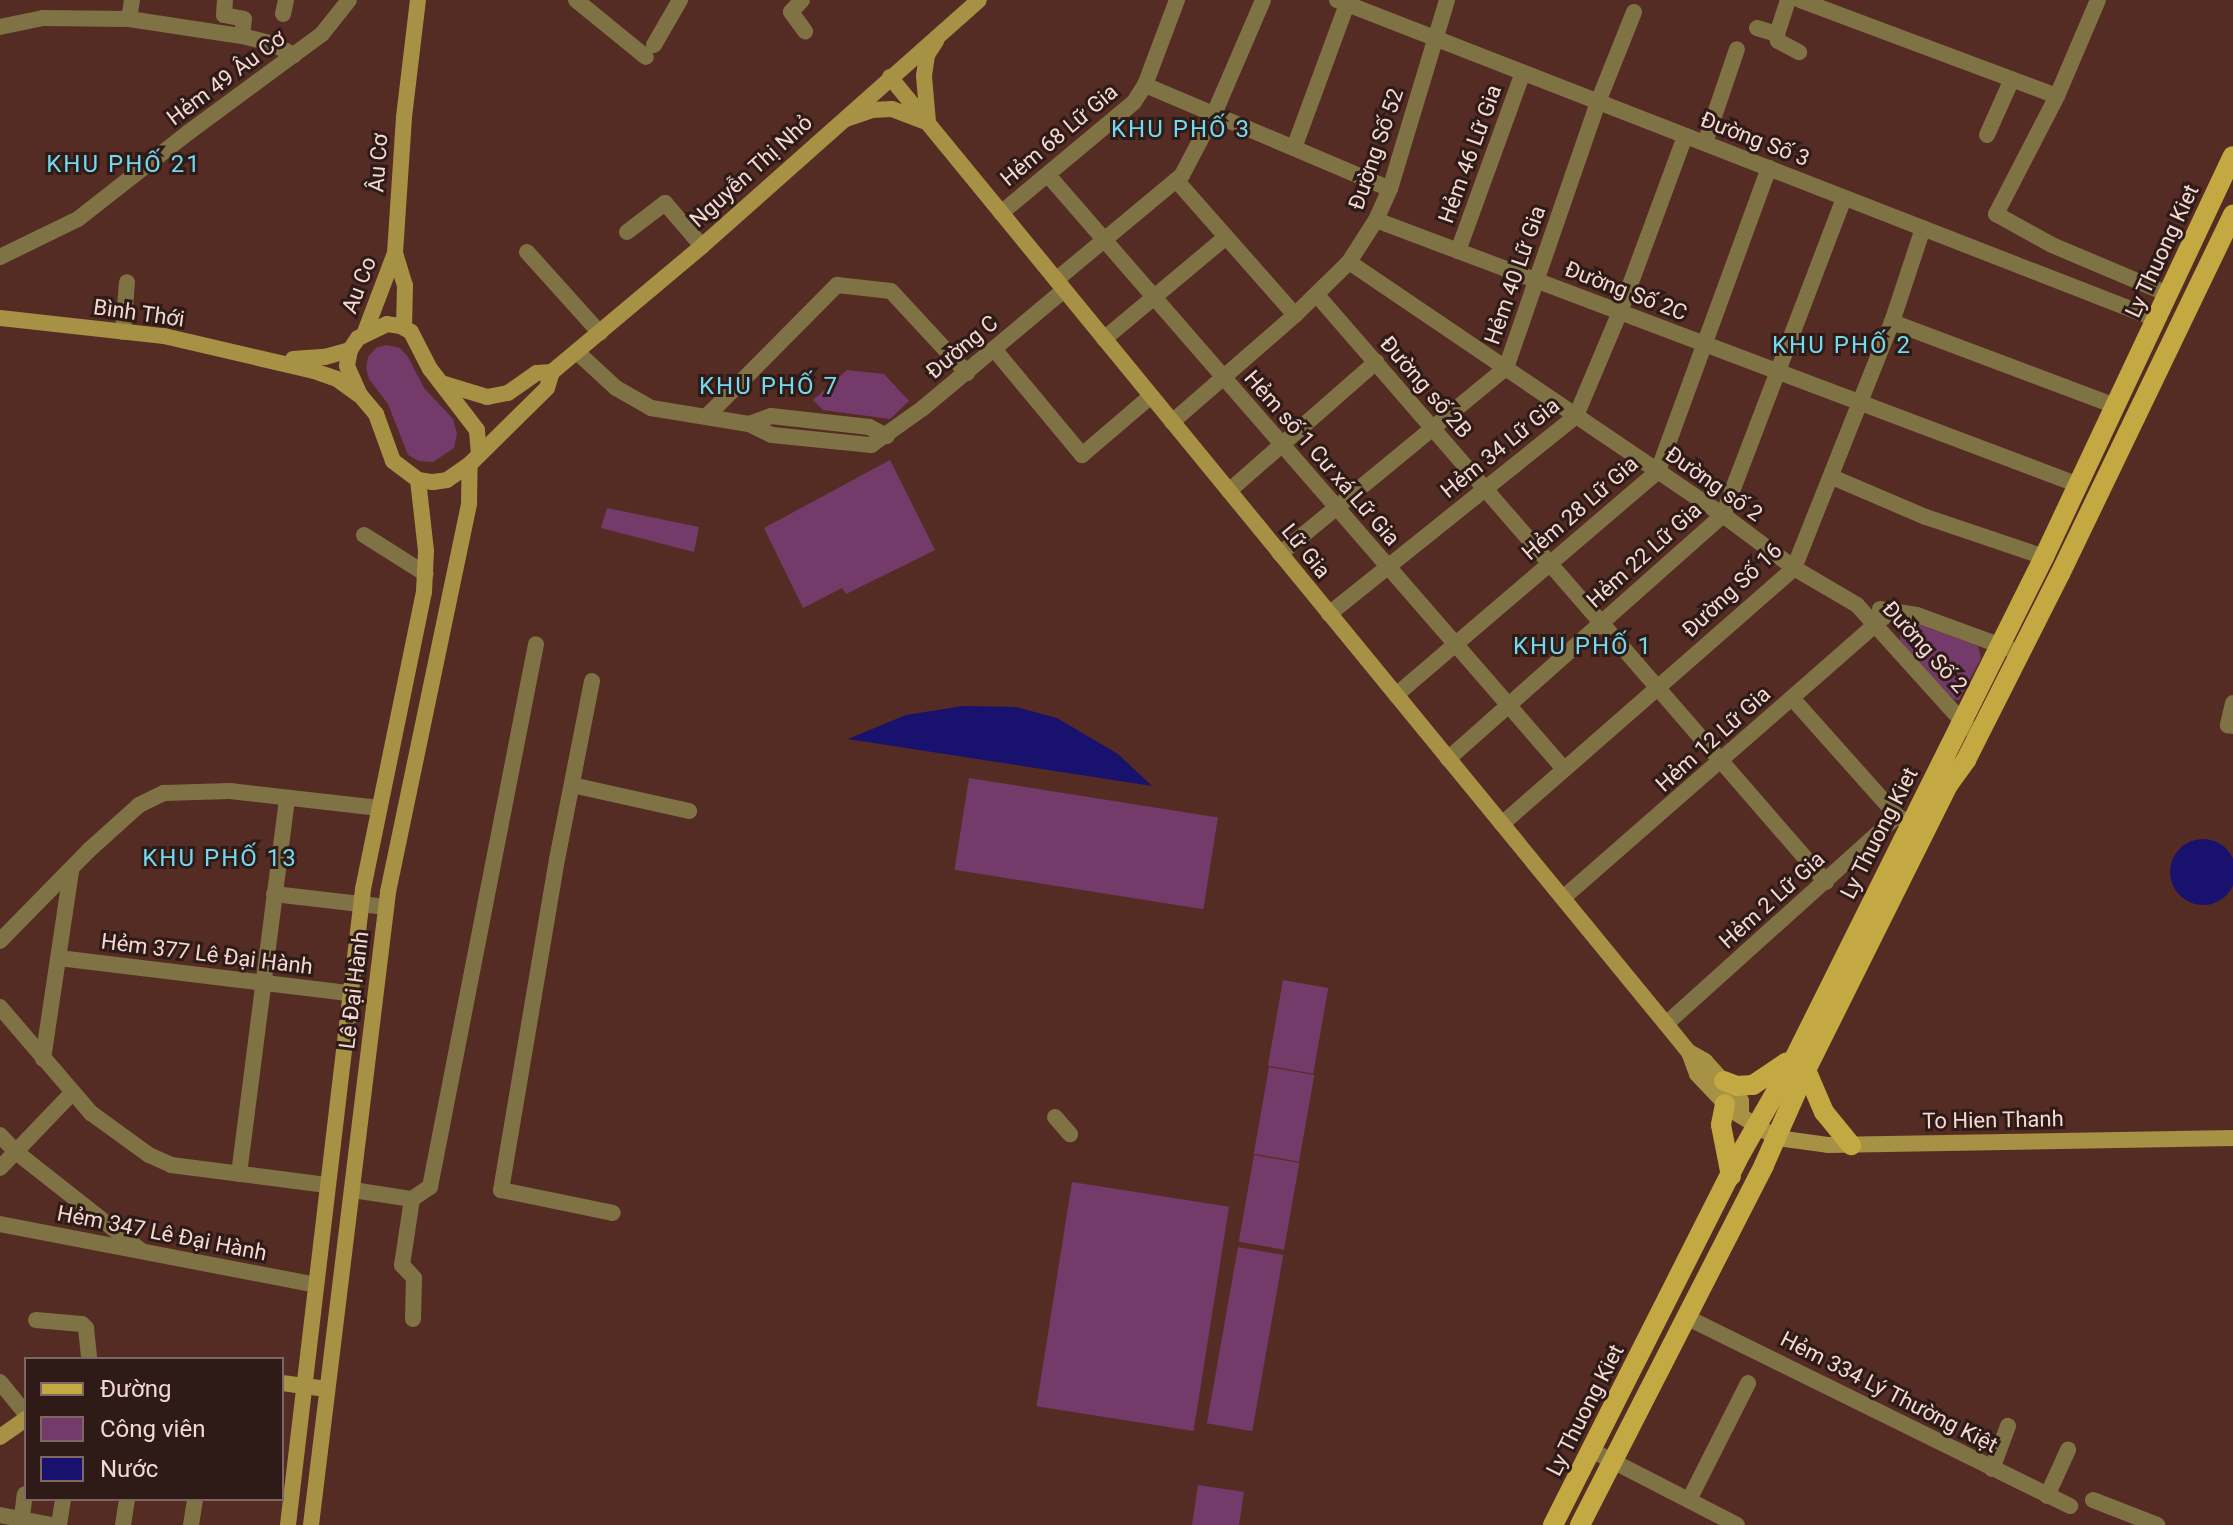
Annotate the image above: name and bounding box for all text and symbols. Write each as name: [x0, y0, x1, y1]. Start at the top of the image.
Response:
street label: Hẻm 49 Âu Cơ: [162, 25, 290, 131]
street label: Hẻm 68 Lữ Gia: [995, 78, 1123, 192]
street label: Hẻm 46 Lữ Gia: [1433, 81, 1507, 227]
street label: Đường Số 52: [1343, 85, 1409, 213]
street label: Đường Số 3: [1697, 106, 1813, 172]
street label: Nguyễn Thị Nhỏ: [684, 109, 818, 233]
district label: KHU PHỐ 3: [1111, 116, 1251, 144]
street label: Âu Cơ: [363, 133, 393, 193]
district label: KHU PHỐ 21: [46, 151, 202, 179]
street label: Ly Thuong Kiet: [2120, 180, 2204, 322]
street label: Hẻm 40 Lữ Gia: [1479, 202, 1551, 348]
street label: Au Co: [336, 253, 382, 317]
street label: Đường Số 2C: [1561, 256, 1691, 326]
street label: Bình Thới: [92, 294, 186, 332]
street label: Đường C: [921, 309, 1003, 385]
street label: Đường số 2B: [1375, 331, 1477, 443]
district label: KHU PHỐ 2: [1772, 332, 1912, 360]
street label: Hẻm số 1 Cư xá Lữ Gia: [1239, 365, 1405, 551]
district label: KHU PHỐ 7: [699, 373, 839, 401]
street label: Hẻm 34 Lữ Gia: [1435, 392, 1565, 504]
street label: Đường số 2: [1660, 441, 1768, 527]
street label: Hẻm 28 Lữ Gia: [1517, 450, 1643, 566]
street label: Hẻm 22 Lữ Gia: [1581, 497, 1707, 613]
street label: Lữ Gia: [1276, 518, 1336, 584]
street label: Đường Số 16: [1677, 537, 1787, 643]
street label: Đường Số 2: [1877, 596, 1973, 698]
district label: KHU PHỐ 1: [1513, 633, 1653, 661]
street label: Hẻm 12 Lữ Gia: [1650, 681, 1776, 797]
street label: Ly Thuong Kiet: [1835, 763, 1923, 903]
district label: KHU PHỐ 13: [142, 845, 298, 873]
street label: Hẻm 2 Lữ Gia: [1714, 846, 1830, 954]
street label: Hẻm 377 Lê Đại Hành: [100, 928, 314, 980]
street label: Lê Đại Hành: [334, 930, 374, 1050]
street label: To Hien Thanh: [1922, 1106, 2064, 1134]
street label: Hẻm 347 Lê Đại Hành: [55, 1200, 269, 1266]
street label: Hẻm 334 Lý Thường Kiệt: [1776, 1326, 2002, 1458]
street label: Ly Thuong Kiet: [1541, 1340, 1629, 1480]
legend: [24, 1357, 284, 1501]
text: Đường: [100, 1375, 171, 1403]
text: Công viên: [100, 1415, 205, 1443]
text: Nước: [100, 1455, 158, 1483]

